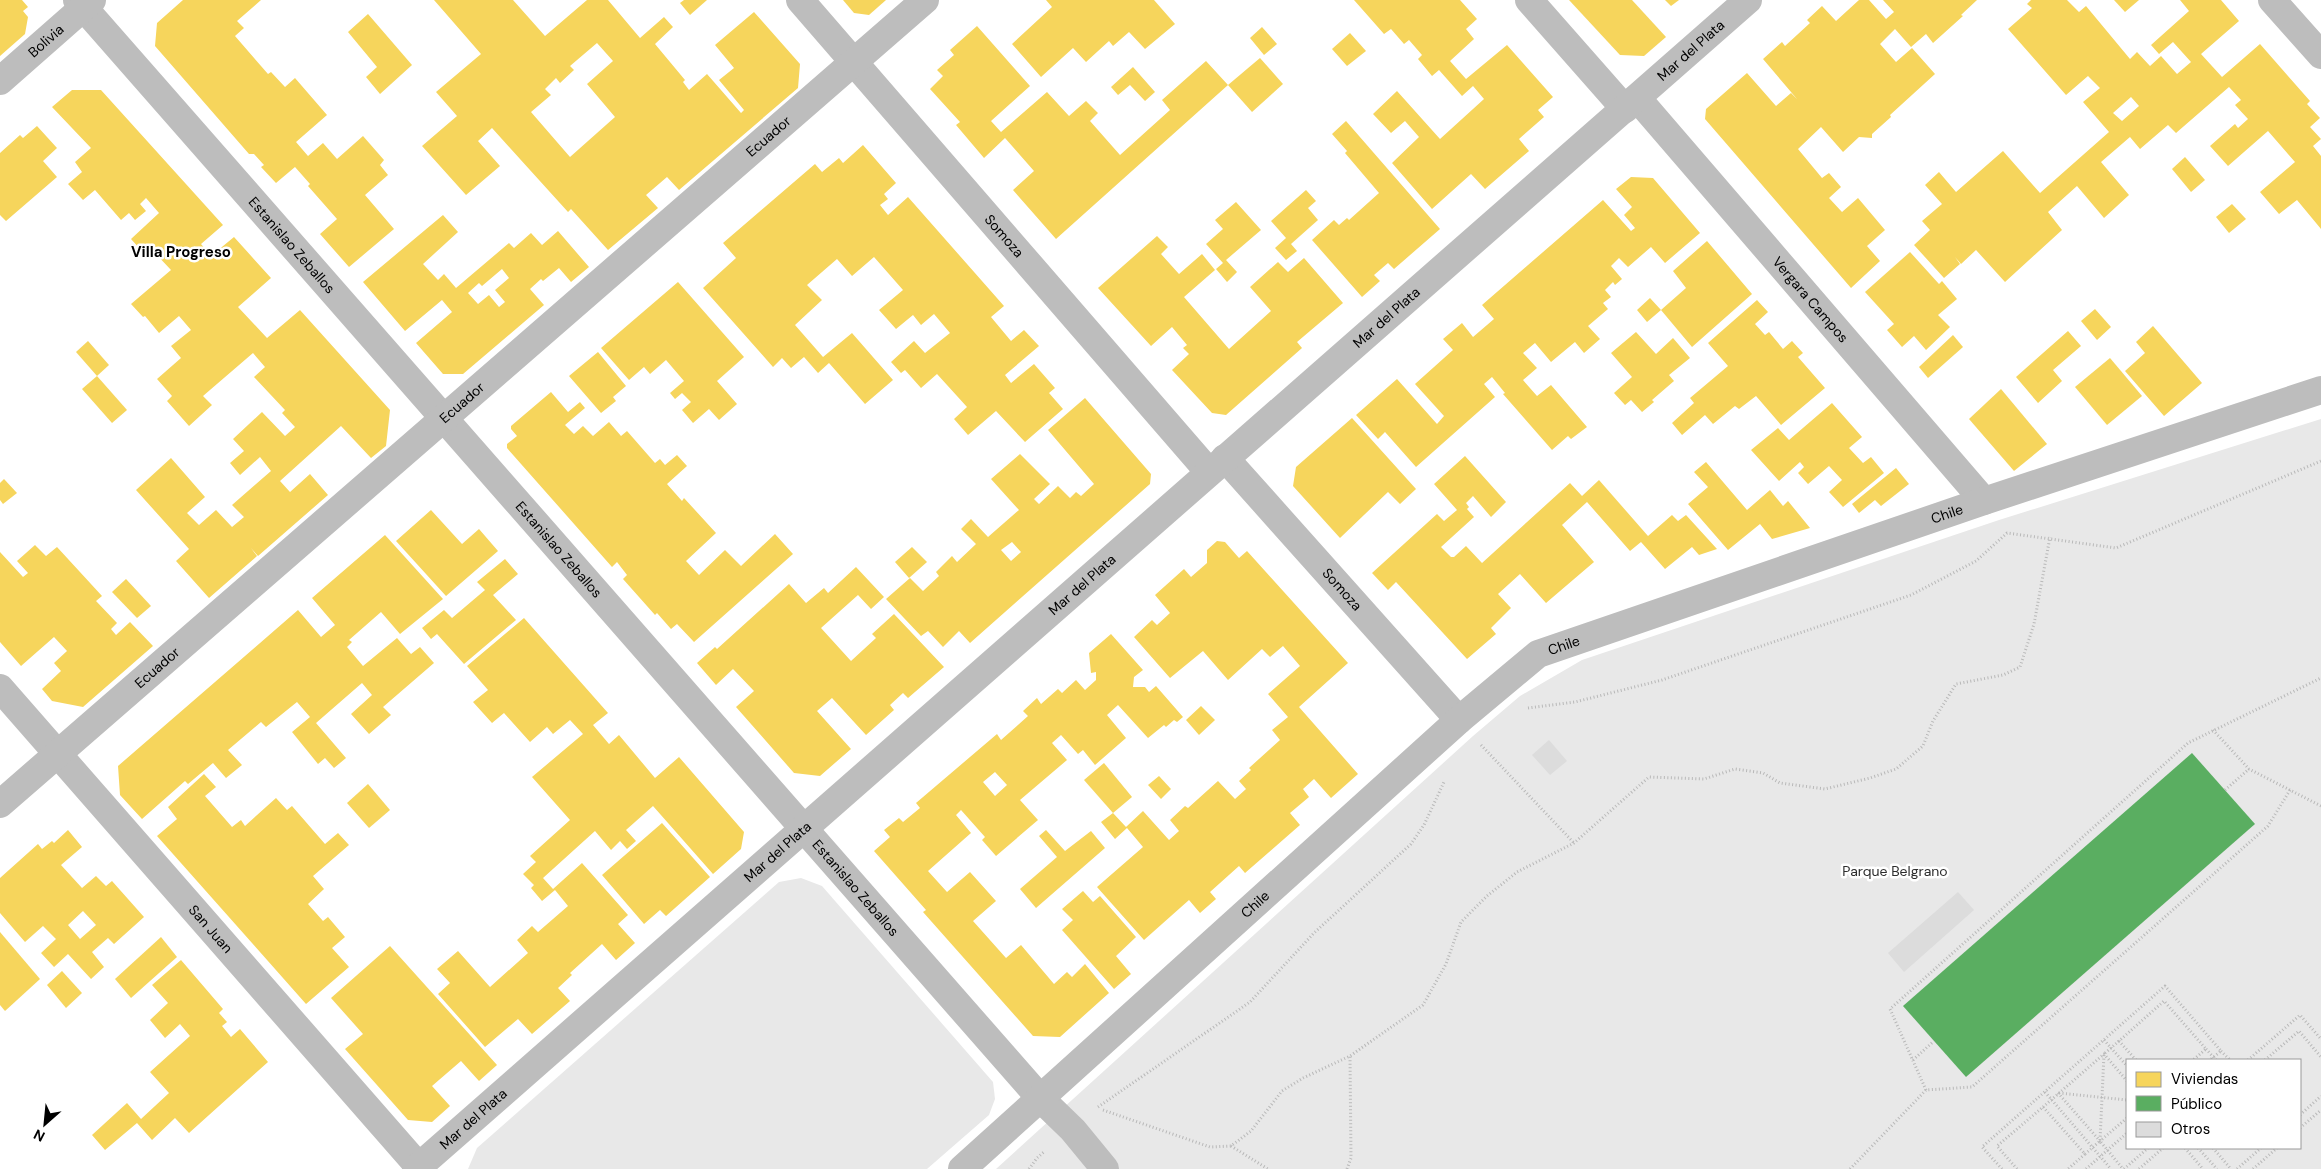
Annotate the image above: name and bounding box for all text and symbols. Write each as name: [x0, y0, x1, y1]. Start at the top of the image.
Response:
street label: Mar del Plata: [1653, 16, 1728, 85]
street label: Bolivia: [24, 20, 67, 61]
street label: Ecuador: [742, 112, 795, 161]
street label: Estanislao Zeballos: [245, 193, 339, 297]
street label: Somoza: [981, 211, 1028, 261]
district label: Villa Progreso: [131, 242, 231, 262]
street label: Vergara Campos: [1769, 253, 1853, 346]
street label: Mar del Plata: [1349, 283, 1424, 352]
street label: Ecuador: [436, 378, 488, 427]
street label: Estanislao Zeballos: [512, 498, 606, 602]
street label: Chile: [1929, 500, 1965, 528]
street label: Mar del Plata: [1045, 550, 1119, 619]
street label: Somoza: [1318, 564, 1366, 614]
street label: Chile: [1545, 631, 1582, 659]
street label: Ecuador: [131, 643, 183, 692]
street label: Mar del Plata: [740, 817, 815, 886]
street label: Estanislao Zeballos: [809, 836, 903, 940]
park label: Parque Belgrano: [1842, 862, 1948, 880]
street label: Chile: [1237, 887, 1273, 922]
street label: San Juan: [185, 901, 237, 957]
legend: [2126, 1059, 2301, 1149]
text: Viviendas: [2171, 1069, 2238, 1089]
street label: Mar del Plata: [436, 1084, 511, 1153]
text: Público: [2171, 1094, 2222, 1114]
north arrow: [20, 1099, 70, 1149]
text: Otros: [2171, 1119, 2210, 1139]
text: N: [30, 1125, 48, 1146]

